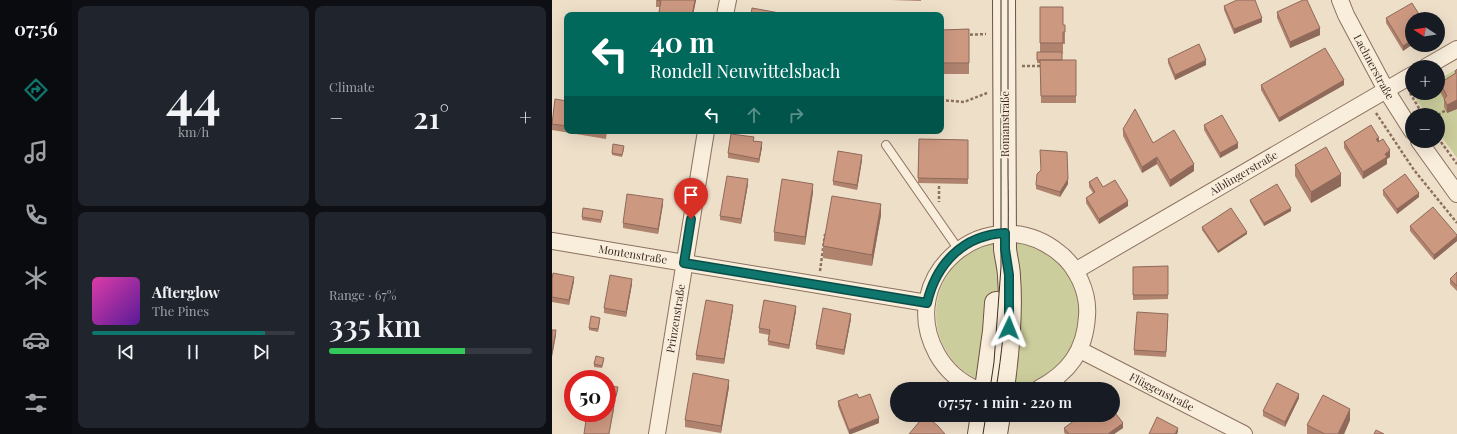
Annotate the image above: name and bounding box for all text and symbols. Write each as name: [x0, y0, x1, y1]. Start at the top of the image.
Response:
north arrow: [1405, 12, 1445, 52]
map controls: [1405, 12, 1445, 148]
text: 07:56: [14, 17, 58, 41]
text: 40 m: [650, 23, 715, 60]
icon: left: [584, 28, 636, 80]
street label: Lachnerstraße: [1351, 31, 1398, 102]
text: Rondell Neuwittelsbach: [650, 59, 840, 83]
button: +: [1405, 60, 1445, 100]
text: 44: [166, 62, 221, 131]
icon: directions: [22, 76, 50, 104]
text: Climate: [329, 78, 375, 95]
street label: Romanstraße: [997, 91, 1012, 157]
text: 21°: [413, 97, 449, 137]
text: −: [329, 102, 343, 132]
text: +: [519, 102, 532, 132]
icon: left: [701, 104, 723, 126]
icon: ahead: [743, 104, 765, 126]
icon: right: [785, 104, 807, 126]
button: −: [1405, 108, 1445, 148]
text: km/h: [178, 123, 209, 140]
icon: music: [22, 138, 50, 166]
street label: Aiblingerstraße: [1206, 147, 1281, 199]
pin: [674, 178, 708, 219]
icon: arrive: [680, 184, 702, 206]
icon: phone: [22, 201, 50, 229]
street label: Montenstraße: [598, 241, 669, 267]
icon: climate: [22, 264, 50, 292]
text: Afterglow: [152, 282, 220, 302]
street label: Prinzenstraße: [662, 282, 688, 354]
text: Range · 67%: [329, 286, 396, 303]
text: The Pines: [152, 302, 209, 319]
text: 335 km: [329, 305, 421, 345]
position arrow: [988, 307, 1030, 349]
icon: car: [22, 326, 50, 354]
icon: previous: [115, 341, 137, 363]
icon: pause: [182, 341, 204, 363]
icon: next: [250, 341, 272, 363]
street label: Flüggenstraße: [1127, 369, 1197, 414]
speed limit sign: 50: [564, 370, 616, 422]
icon: filters: [22, 389, 50, 417]
text: 07:57 · 1 min · 220 m: [938, 392, 1072, 412]

